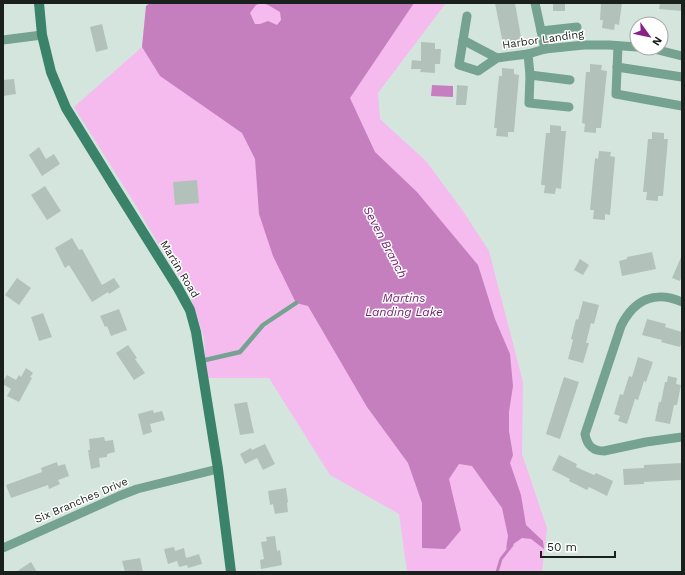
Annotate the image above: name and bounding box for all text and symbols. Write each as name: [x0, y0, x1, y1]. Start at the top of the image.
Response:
north arrow: [629, 16, 669, 56]
street label: Harbor Landing: [501, 27, 585, 52]
text: N: [649, 34, 665, 48]
water label: Seven Branch: [360, 204, 410, 280]
street label: Martin Road: [157, 238, 202, 300]
water label: Martins Landing Lake: [365, 291, 443, 319]
street label: Six Branches Drive: [33, 475, 130, 526]
scale bar: [541, 533, 615, 559]
text: 50 m: [547, 540, 577, 554]

